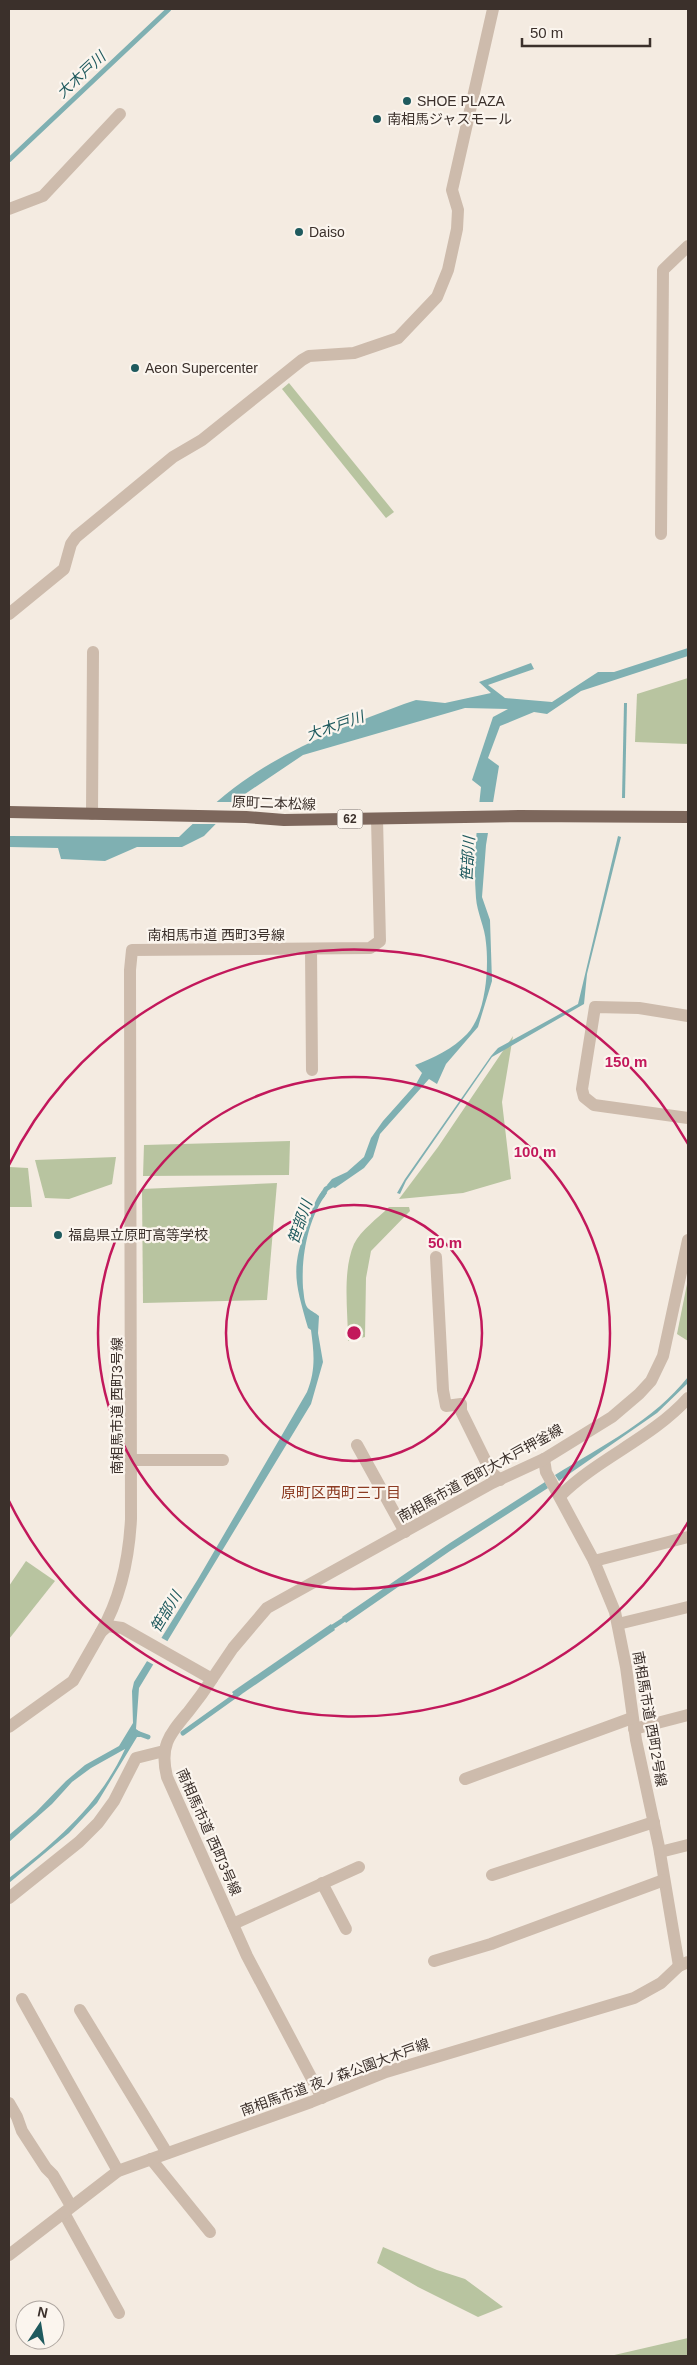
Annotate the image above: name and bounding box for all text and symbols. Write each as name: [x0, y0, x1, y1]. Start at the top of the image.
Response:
scale bar: [522, 15, 650, 47]
text: 50 m: [530, 24, 563, 41]
water label: 大木戸川: [53, 47, 110, 101]
place label: SHOE PLAZA: [417, 93, 506, 109]
marker: SHOE PLAZA: [401, 95, 413, 107]
place label: 南相馬ジャスモール: [387, 111, 512, 127]
marker: 南相馬ジャスモール: [371, 113, 383, 125]
place label: Daiso: [309, 224, 345, 240]
marker: Daiso: [293, 226, 305, 238]
place label: Aeon Supercenter: [145, 360, 258, 376]
marker: Aeon Supercenter: [129, 362, 141, 374]
water label: 大木戸川: [304, 707, 368, 743]
street label: 原町二本松線: [232, 794, 316, 812]
road number: 62: [338, 810, 362, 829]
water label: 笹部川: [458, 834, 477, 882]
street label: 南相馬市道 西町3号線: [147, 927, 285, 943]
text: 150 m: [605, 1053, 647, 1070]
text: 100 m: [514, 1143, 556, 1160]
water label: 笹部川: [284, 1196, 316, 1246]
place label: 福島県立原町高等学校: [68, 1227, 208, 1243]
marker: 福島県立原町高等学校: [52, 1229, 64, 1241]
text: 50 m: [428, 1234, 462, 1251]
centre of rings: [345, 1324, 363, 1342]
street label: 南相馬市道 西町3号線: [109, 1337, 125, 1475]
street label: 南相馬市道 西町大木戸押釜線: [395, 1421, 565, 1525]
district label: 原町区西町三丁目: [281, 1484, 401, 1501]
water label: 笹部川: [147, 1586, 185, 1635]
street label: 南相馬市道 西町2号線: [630, 1650, 670, 1788]
street label: 南相馬市道 西町3号線: [174, 1766, 244, 1898]
street label: 南相馬市道 夜ノ森公園大木戸線: [238, 2035, 432, 2119]
north arrow: [15, 2300, 65, 2350]
text: N: [36, 2303, 49, 2321]

